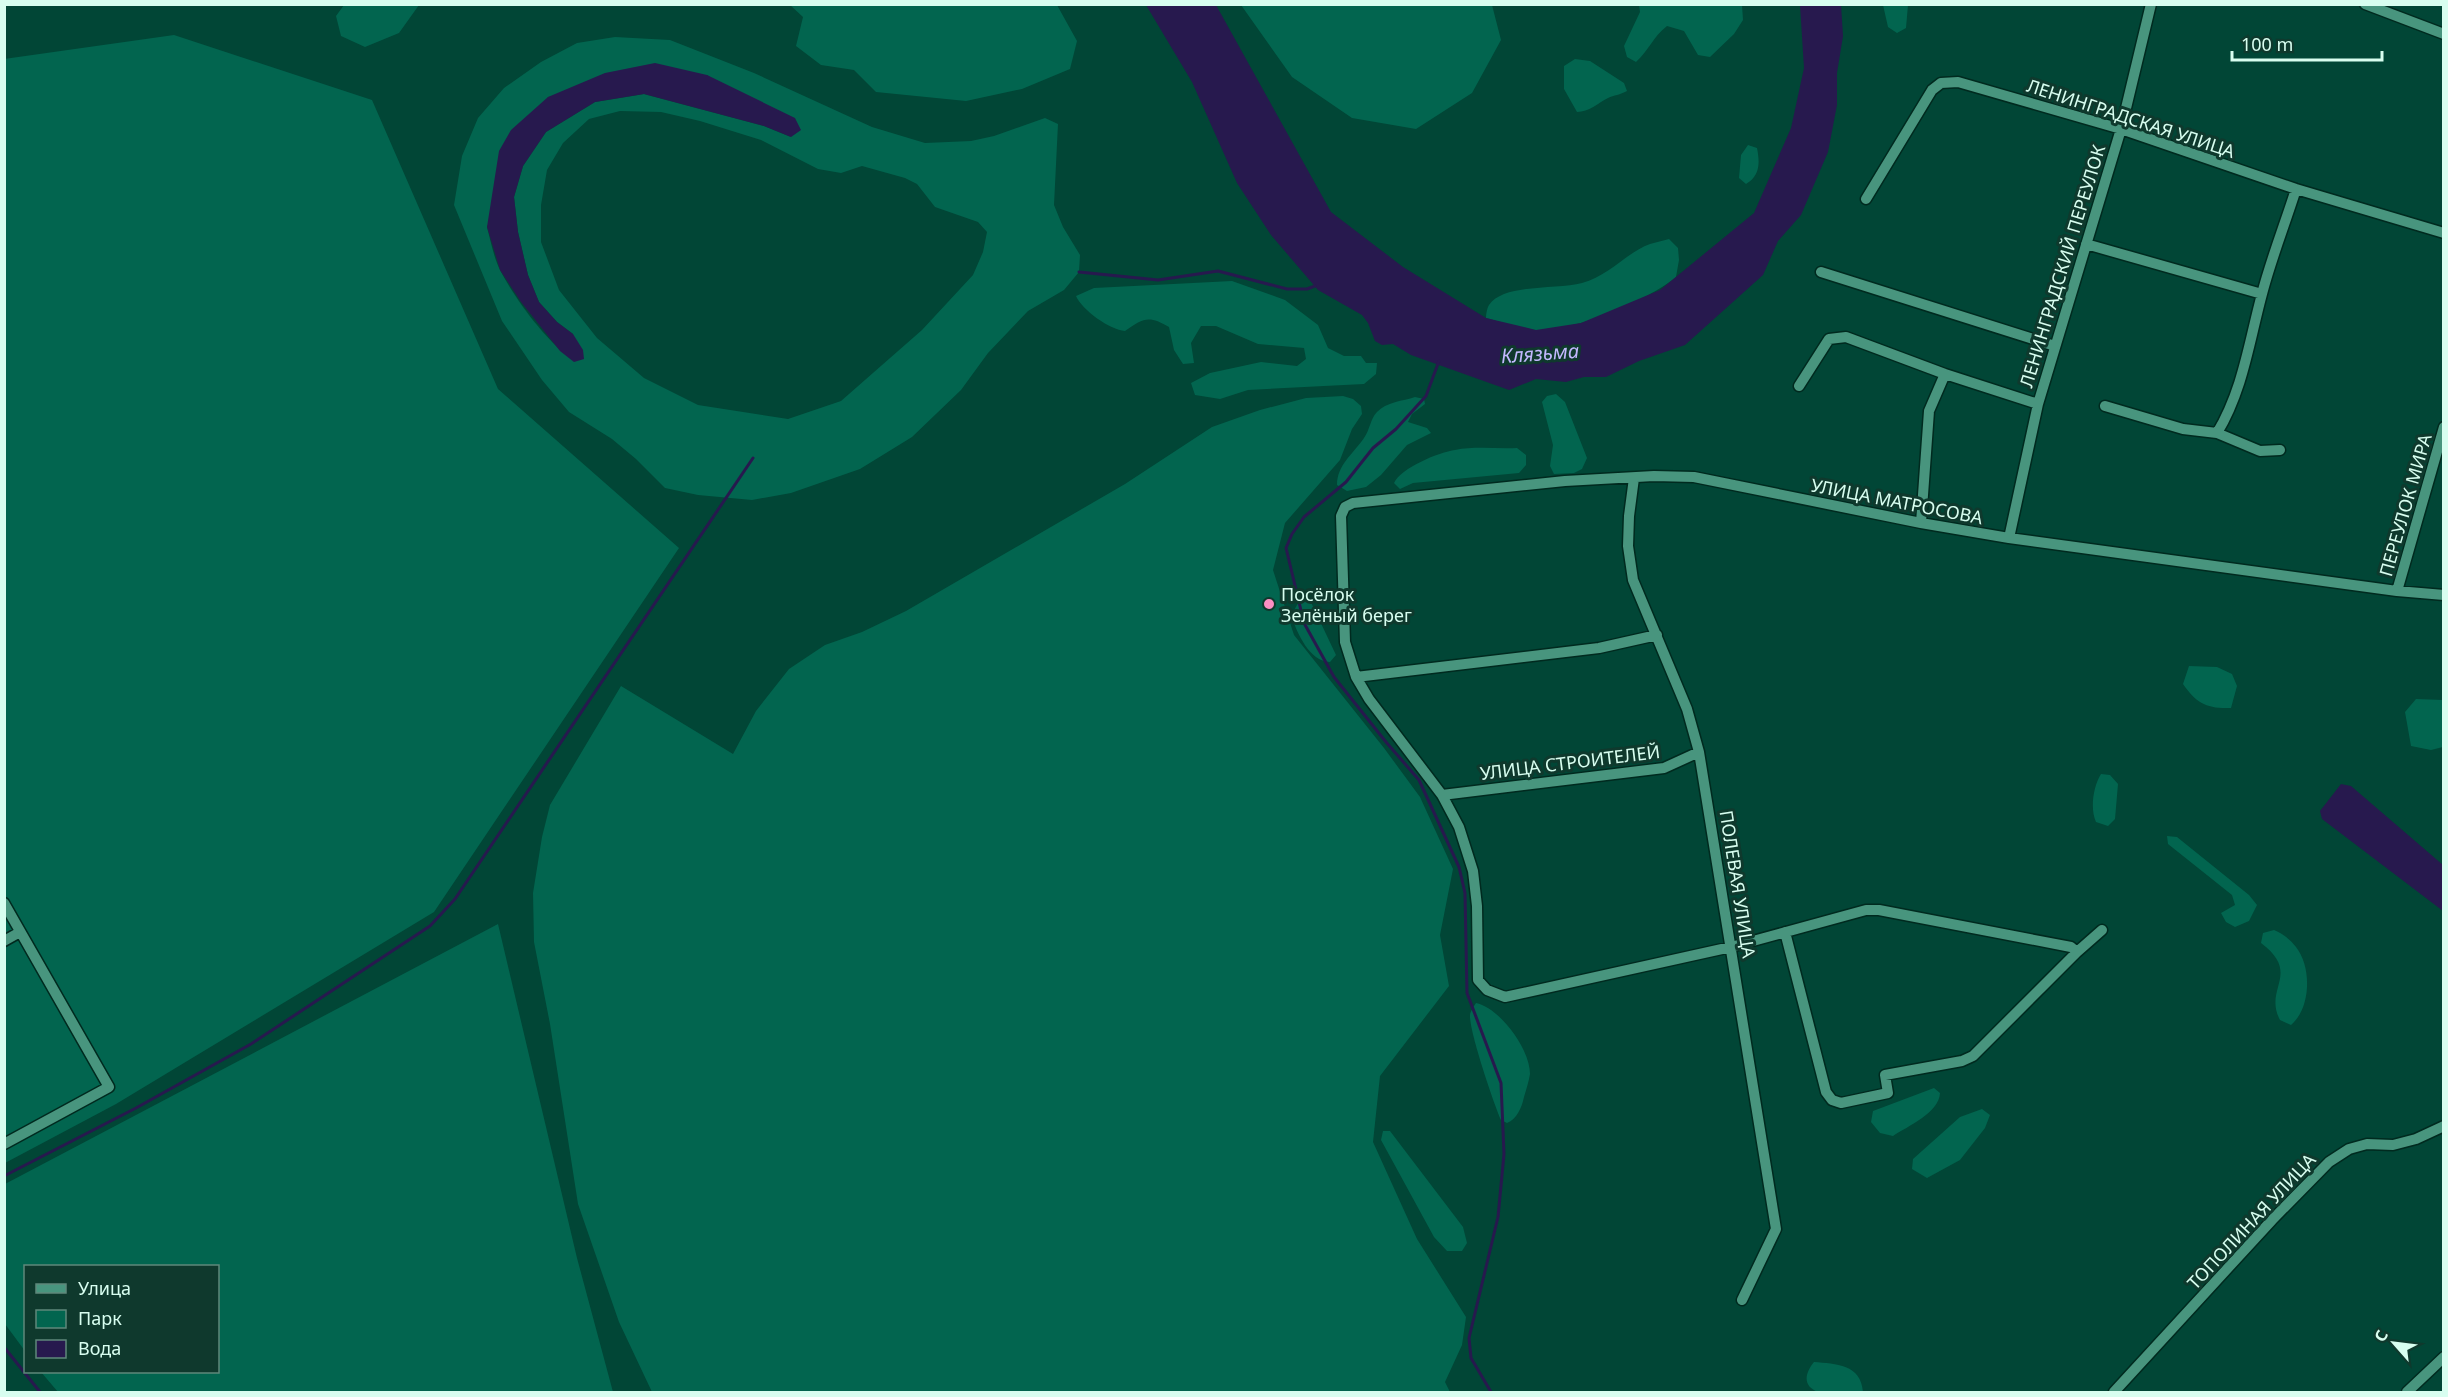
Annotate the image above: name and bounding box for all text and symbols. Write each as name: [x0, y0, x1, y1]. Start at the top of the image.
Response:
scale bar: [2232, 24, 2382, 62]
text: 100 m: [2241, 32, 2293, 56]
street label: ЛЕНИНГРАДСКАЯ УЛИЦА: [2024, 73, 2239, 163]
street label: ЛЕНИНГРАДСКИЙ ПЕРЕУЛОК: [2014, 141, 2111, 390]
water label: Клязьма: [1500, 337, 1580, 369]
street label: ПЕРЕУЛОК МИРА: [2373, 430, 2437, 579]
street label: УЛИЦА МАТРОСОВА: [1809, 473, 1985, 530]
place label: Посёлок Зелёный берег: [1281, 582, 1412, 627]
marker: Посёлок Зелёный берег: [1262, 597, 1276, 611]
street label: УЛИЦА СТРОИТЕЛЕЙ: [1479, 739, 1661, 785]
street label: ПОЛЕВАЯ УЛИЦА: [1714, 809, 1762, 960]
street label: ТОПОЛИНАЯ УЛИЦА: [2182, 1147, 2321, 1294]
legend: [24, 1265, 219, 1373]
text: Улица: [78, 1276, 131, 1300]
text: Парк: [78, 1306, 122, 1330]
north arrow: [2364, 1313, 2424, 1373]
text: С: [2369, 1326, 2393, 1346]
text: Вода: [78, 1336, 121, 1360]

